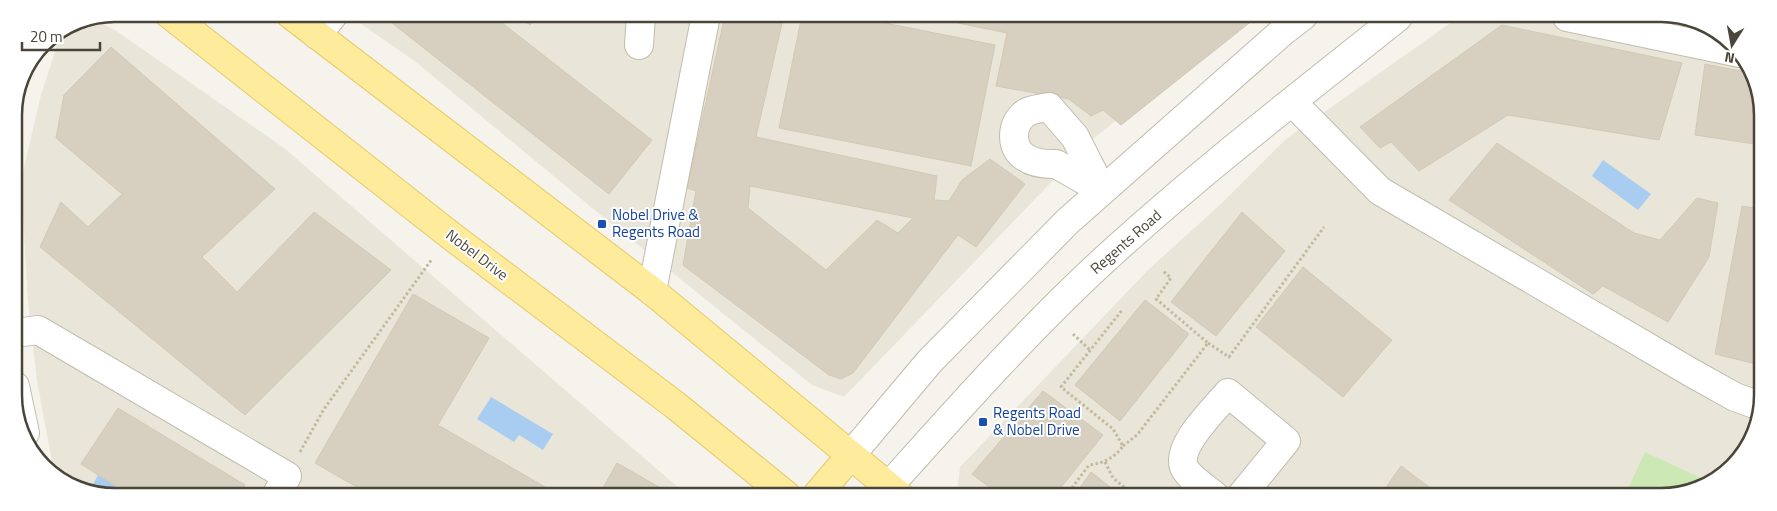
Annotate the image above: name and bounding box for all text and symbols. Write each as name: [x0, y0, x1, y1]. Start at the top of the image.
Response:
scale bar: [22, 20, 100, 52]
north arrow: [1707, 20, 1757, 70]
text: 20 m: [30, 25, 63, 48]
text: N: [1723, 47, 1736, 69]
place label: Nobel Drive & Regents Road: [612, 203, 700, 243]
street label: Regents Road: [1085, 204, 1166, 279]
marker: Nobel Drive & Regents Road: [596, 218, 608, 230]
street label: Nobel Drive: [441, 223, 513, 286]
place label: Regents Road & Nobel Drive: [993, 401, 1081, 441]
marker: Regents Road & Nobel Drive: [977, 416, 989, 428]

